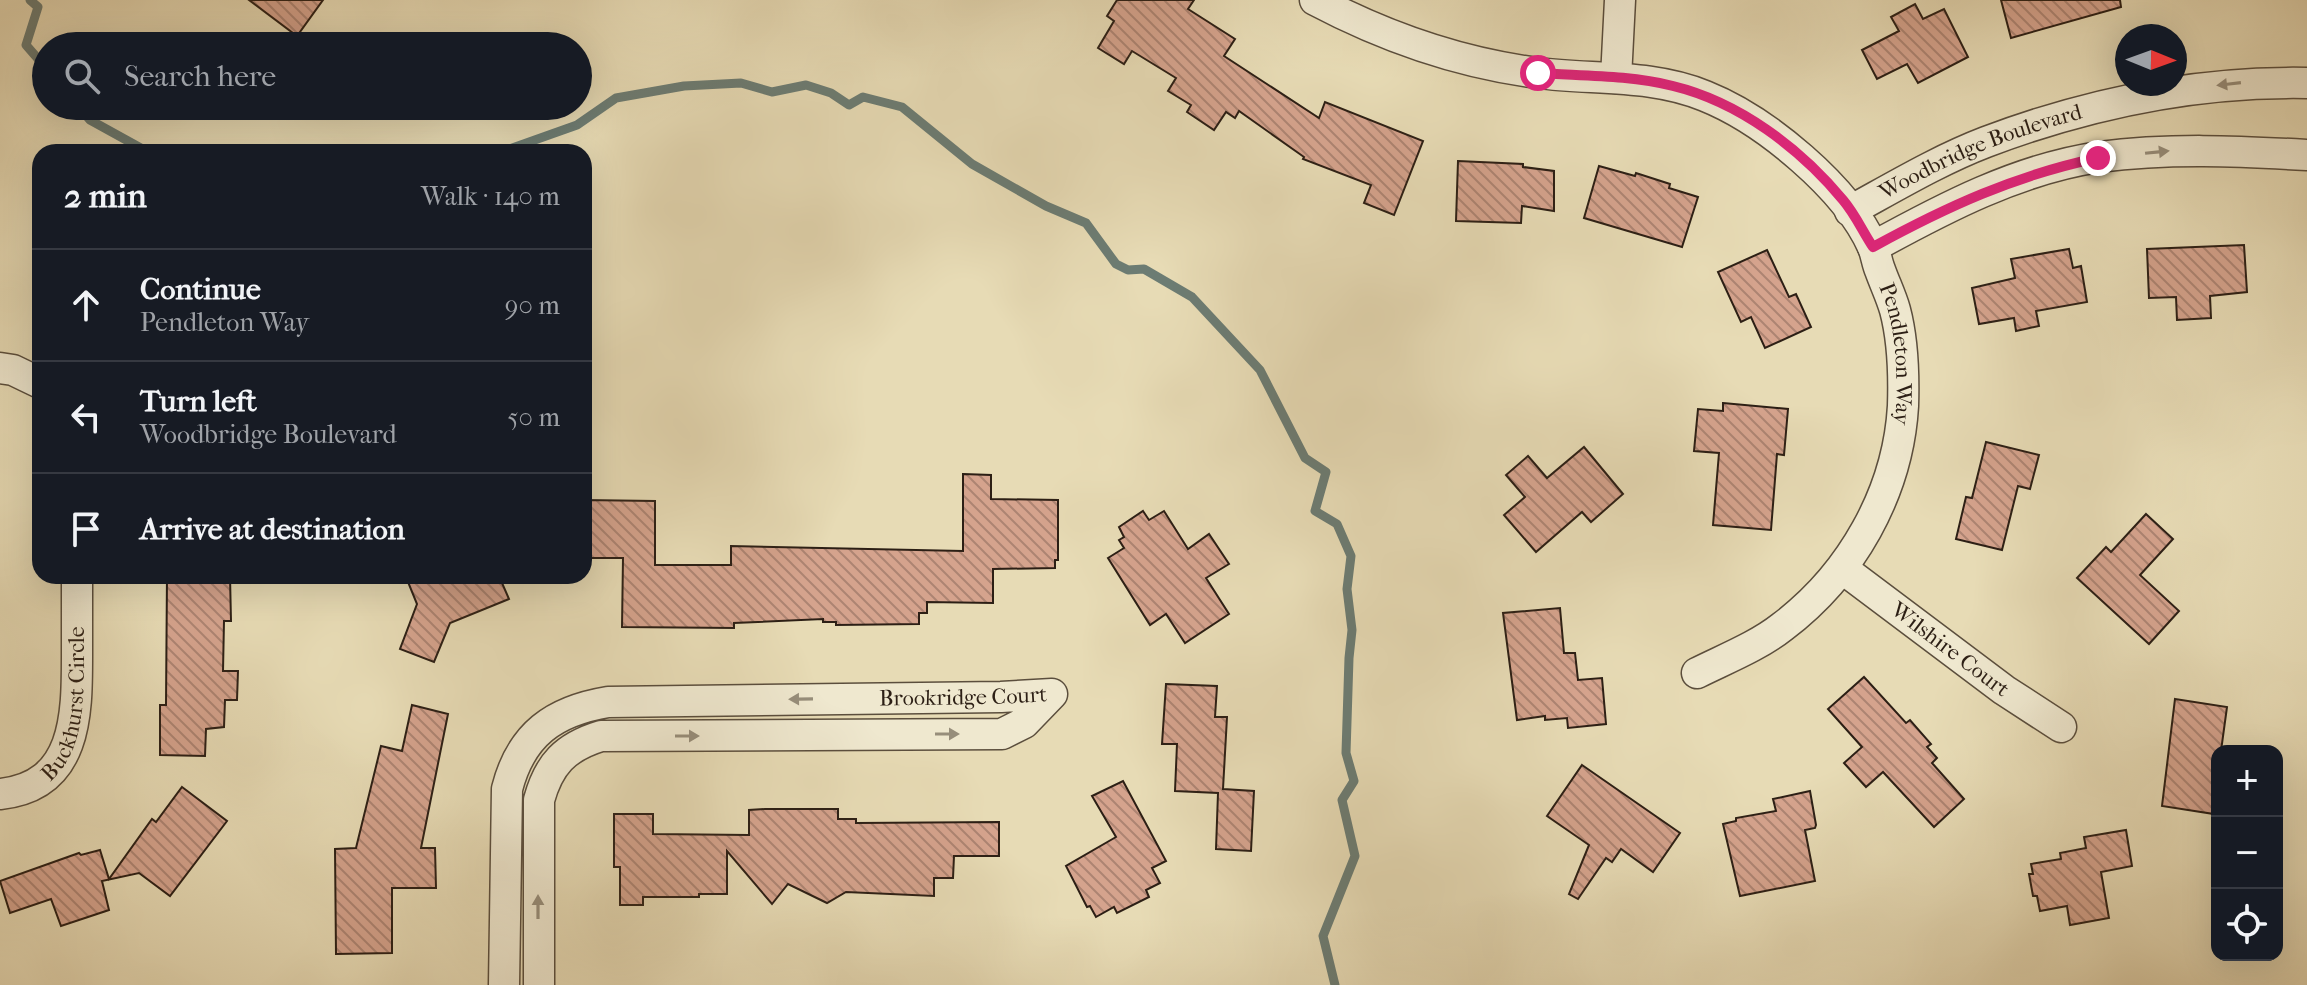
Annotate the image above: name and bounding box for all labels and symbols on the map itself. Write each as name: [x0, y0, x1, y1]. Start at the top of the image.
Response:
north arrow: [2115, 24, 2187, 96]
route start: [1520, 55, 1556, 91]
one-way arrow: [2216, 78, 2241, 91]
street label: Woodbridge Boulevard: [1874, 99, 2086, 206]
route end: [2080, 140, 2116, 176]
one-way arrow: [2144, 145, 2169, 158]
street label: Pendleton Way: [1873, 279, 1916, 427]
street label: Wilshire Court: [1885, 596, 2015, 702]
street label: Buckhurst Circle: [36, 626, 90, 787]
street label: Brookridge Court: [879, 681, 1048, 712]
one-way arrow: [788, 693, 813, 706]
one-way arrow: [935, 728, 960, 740]
one-way arrow: [675, 730, 700, 742]
one-way arrow: [532, 894, 544, 919]

